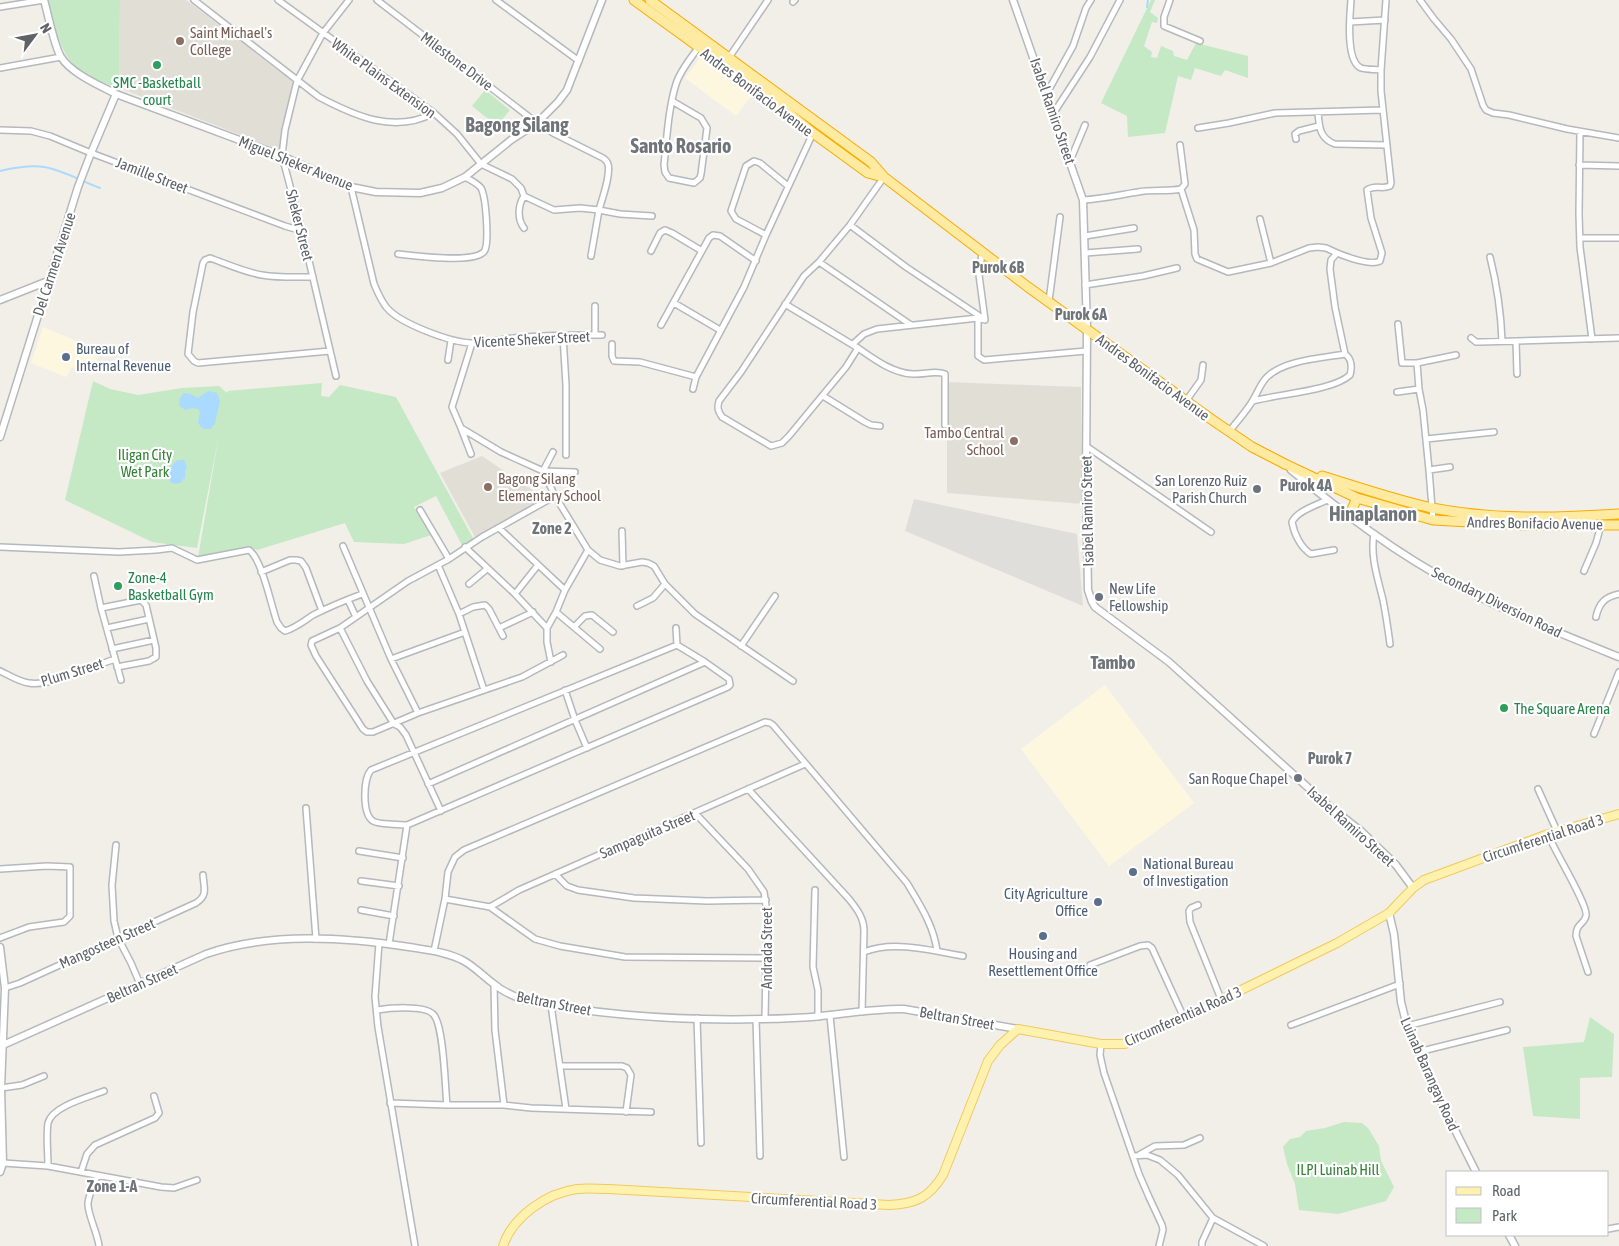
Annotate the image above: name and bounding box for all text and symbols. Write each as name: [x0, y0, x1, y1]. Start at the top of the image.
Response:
north arrow: [10, 10, 60, 60]
text: N: [37, 20, 55, 36]
place label: Saint Michael's College: [190, 24, 272, 58]
street label: Milestone Drive: [418, 28, 497, 94]
street label: White Plains Extension: [329, 34, 439, 122]
marker: Saint Michael's College: [174, 35, 186, 47]
street label: Andres Bonifacio Avenue: [698, 44, 817, 140]
street label: Isabel Ramiro Street: [1027, 56, 1079, 166]
marker: SMC -Basketball court: [151, 59, 163, 71]
place label: SMC -Basketball court: [113, 74, 201, 108]
district label: Bagong Silang: [465, 113, 569, 136]
street label: Miguel Sheker Avenue: [236, 132, 356, 194]
district label: Santo Rosario: [631, 134, 731, 157]
street label: Jamille Street: [114, 154, 190, 196]
street label: Sheker Street: [283, 188, 317, 262]
street label: Del Carmen Avenue: [29, 210, 79, 318]
district label: Purok 6B: [972, 258, 1024, 276]
district label: Purok 6A: [1055, 305, 1107, 323]
street label: Vicente Sheker Street: [473, 327, 591, 351]
street label: Andres Bonifacio Avenue: [1093, 330, 1213, 424]
place label: Bureau of Internal Revenue: [76, 340, 171, 374]
marker: Bureau of Internal Revenue: [60, 351, 72, 363]
place label: Tambo Central School: [924, 424, 1004, 458]
marker: Tambo Central School: [1008, 435, 1020, 447]
park label: Iligan City Wet Park: [118, 446, 172, 480]
street label: Isabel Ramiro Street: [1078, 455, 1096, 567]
place label: Bagong Silang Elementary School: [498, 470, 601, 504]
place label: San Lorenzo Ruiz Parish Church: [1155, 472, 1248, 506]
district label: Purok 4A: [1280, 476, 1332, 494]
marker: Bagong Silang Elementary School: [482, 481, 494, 493]
marker: San Lorenzo Ruiz Parish Church: [1251, 483, 1263, 495]
district label: Hinaplanon: [1329, 502, 1417, 525]
street label: Andres Bonifacio Avenue: [1467, 513, 1603, 533]
district label: Zone 2: [532, 519, 572, 537]
street label: Secondary Diversion Road: [1429, 563, 1565, 641]
place label: Zone-4 Basketball Gym: [128, 569, 214, 603]
marker: Zone-4 Basketball Gym: [112, 580, 124, 592]
place label: New Life Fellowship: [1109, 580, 1168, 614]
marker: New Life Fellowship: [1093, 591, 1105, 603]
district label: Tambo: [1091, 652, 1135, 673]
street label: Plum Street: [39, 654, 105, 690]
place label: The Square Arena: [1514, 700, 1610, 717]
marker: The Square Arena: [1498, 702, 1510, 714]
district label: Purok 7: [1308, 749, 1352, 767]
place label: San Roque Chapel: [1189, 770, 1288, 787]
marker: San Roque Chapel: [1292, 772, 1304, 784]
street label: Isabel Ramiro Street: [1304, 782, 1398, 870]
street label: Sampaguita Street: [597, 806, 697, 862]
street label: Circumferential Road 3: [1480, 810, 1606, 866]
place label: National Bureau of Investigation: [1143, 855, 1234, 889]
marker: National Bureau of Investigation: [1127, 866, 1139, 878]
place label: City Agriculture Office: [1004, 885, 1088, 919]
marker: City Agriculture Office: [1092, 896, 1104, 908]
street label: Andrada Street: [758, 907, 775, 989]
street label: Mangosteen Street: [57, 914, 157, 972]
marker: Housing and Resettlement Office: [1037, 930, 1049, 942]
place label: Housing and Resettlement Office: [988, 945, 1098, 979]
street label: Beltran Street: [104, 960, 180, 1006]
street label: Circumferential Road 3: [1122, 983, 1244, 1049]
street label: Beltran Street: [515, 987, 593, 1019]
street label: Beltran Street: [918, 1003, 996, 1033]
street label: Luinab Barangay Road: [1397, 1015, 1463, 1133]
park label: ILPI Luinab Hill: [1297, 1161, 1379, 1178]
legend: [1446, 1171, 1609, 1236]
district label: Zone 1-A: [87, 1177, 137, 1195]
text: Road: [1492, 1182, 1521, 1199]
street label: Circumferential Road 3: [751, 1189, 877, 1213]
text: Park: [1492, 1207, 1517, 1224]

